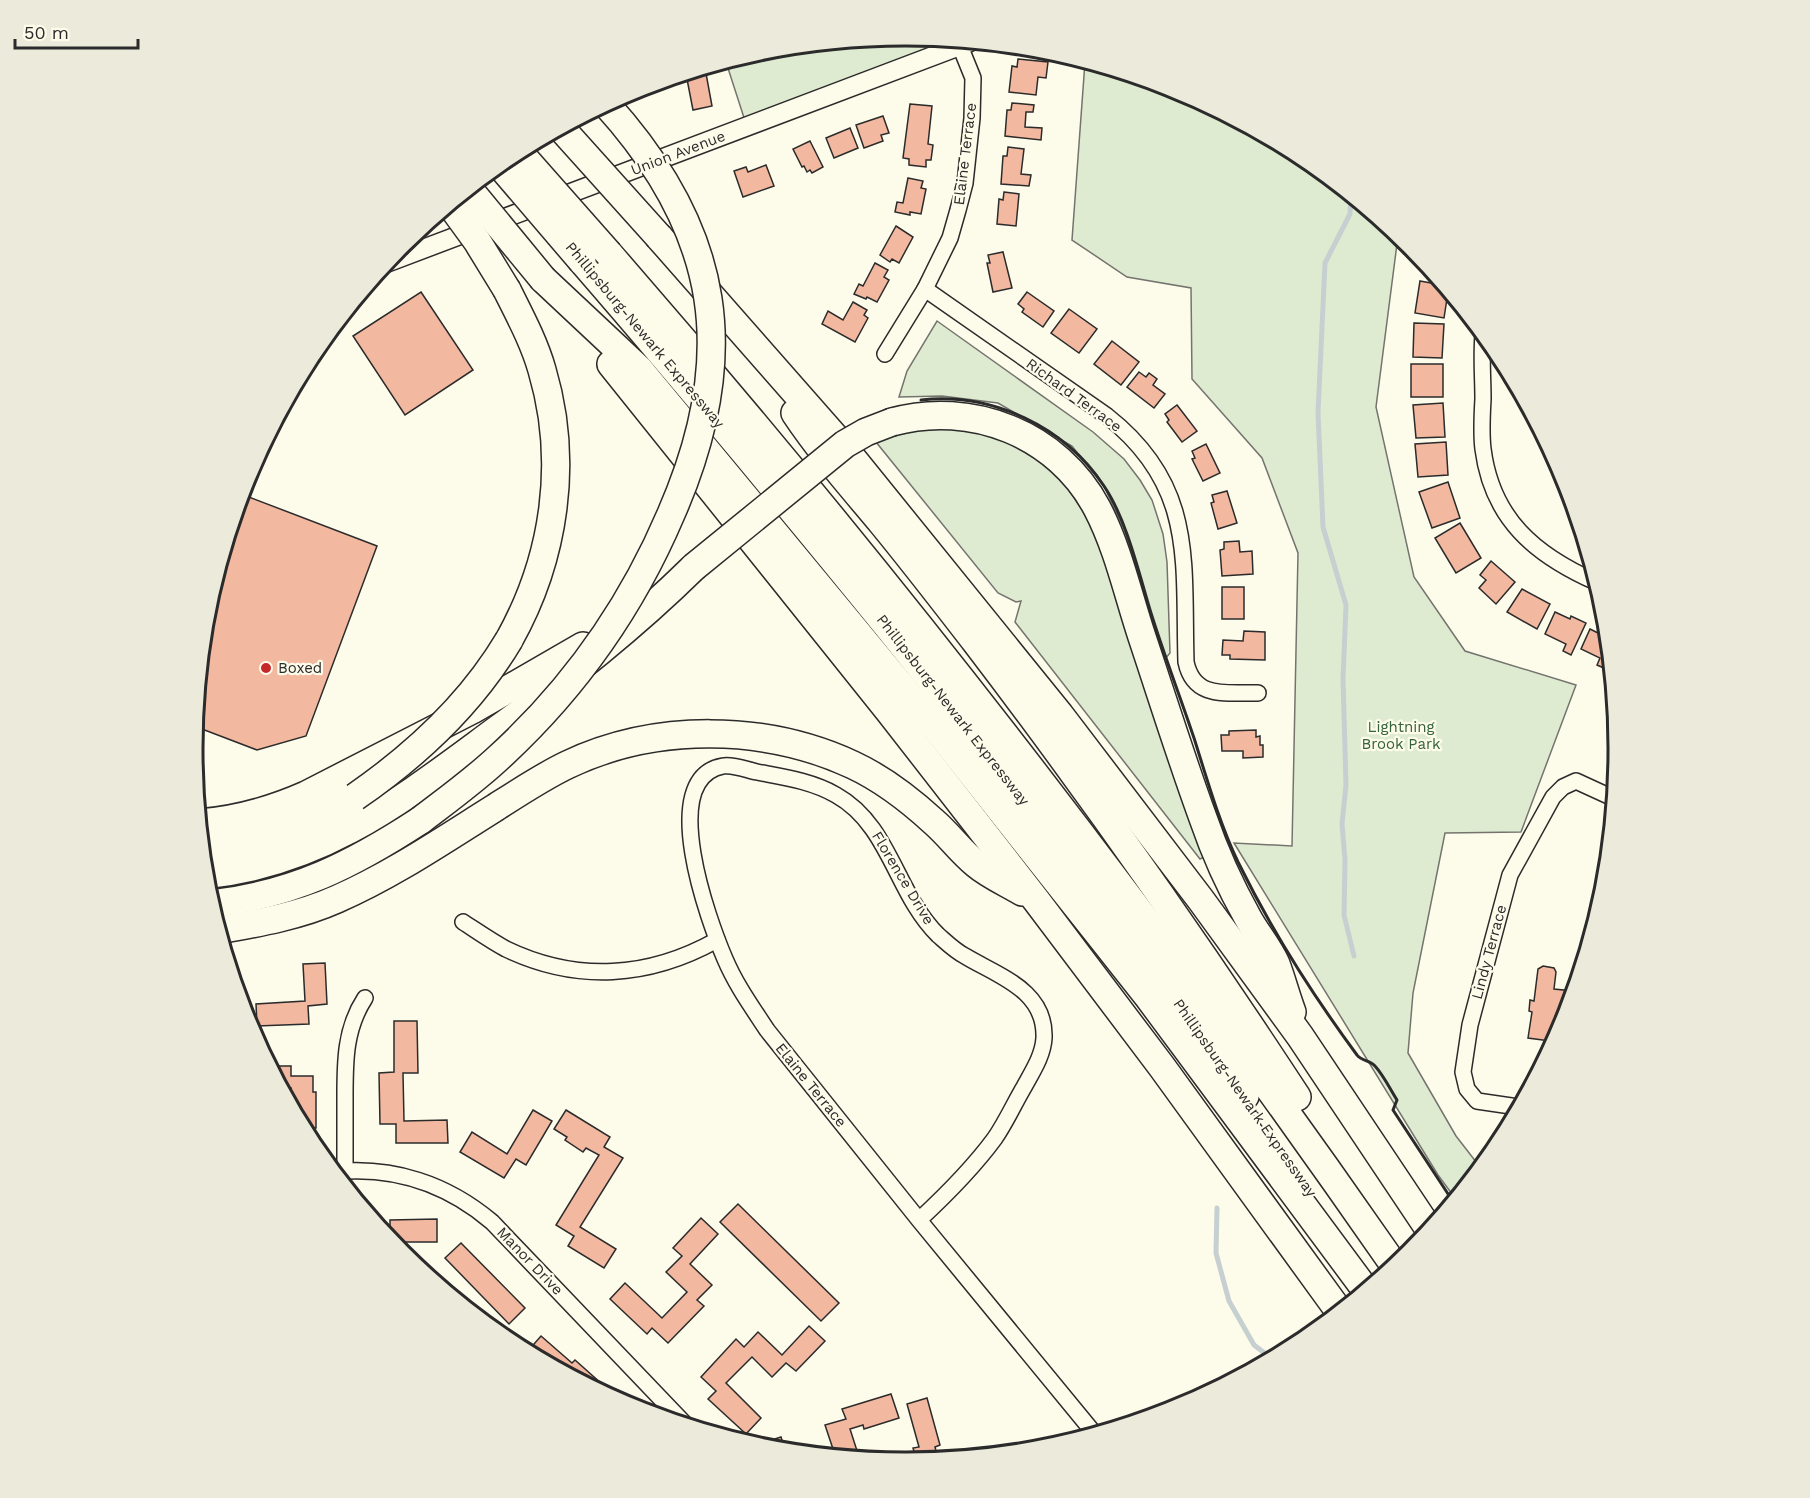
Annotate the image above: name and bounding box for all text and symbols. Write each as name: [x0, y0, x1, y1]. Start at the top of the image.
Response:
scale bar: [15, 12, 138, 50]
text: 50 m: [24, 22, 69, 43]
street label: Elaine Terrace: [950, 102, 980, 206]
street label: Union Avenue: [628, 127, 728, 179]
street label: Phillipsburg-Newark Expressway: [562, 238, 728, 432]
street label: Richard Terrace: [1023, 354, 1125, 436]
street label: Phillipsburg-Newark Expressway: [873, 611, 1033, 809]
place label: Boxed: [278, 659, 322, 677]
marker: Boxed: [259, 661, 273, 675]
park label: Lightning Brook Park: [1361, 718, 1441, 753]
street label: Florence Drive: [868, 828, 938, 928]
street label: Lindy Terrace: [1468, 903, 1510, 1001]
street label: Phillipsburg-Newark Expressway: [1169, 996, 1321, 1201]
street label: Elaine Terrace: [772, 1039, 850, 1131]
street label: Manor Drive: [493, 1223, 567, 1299]

